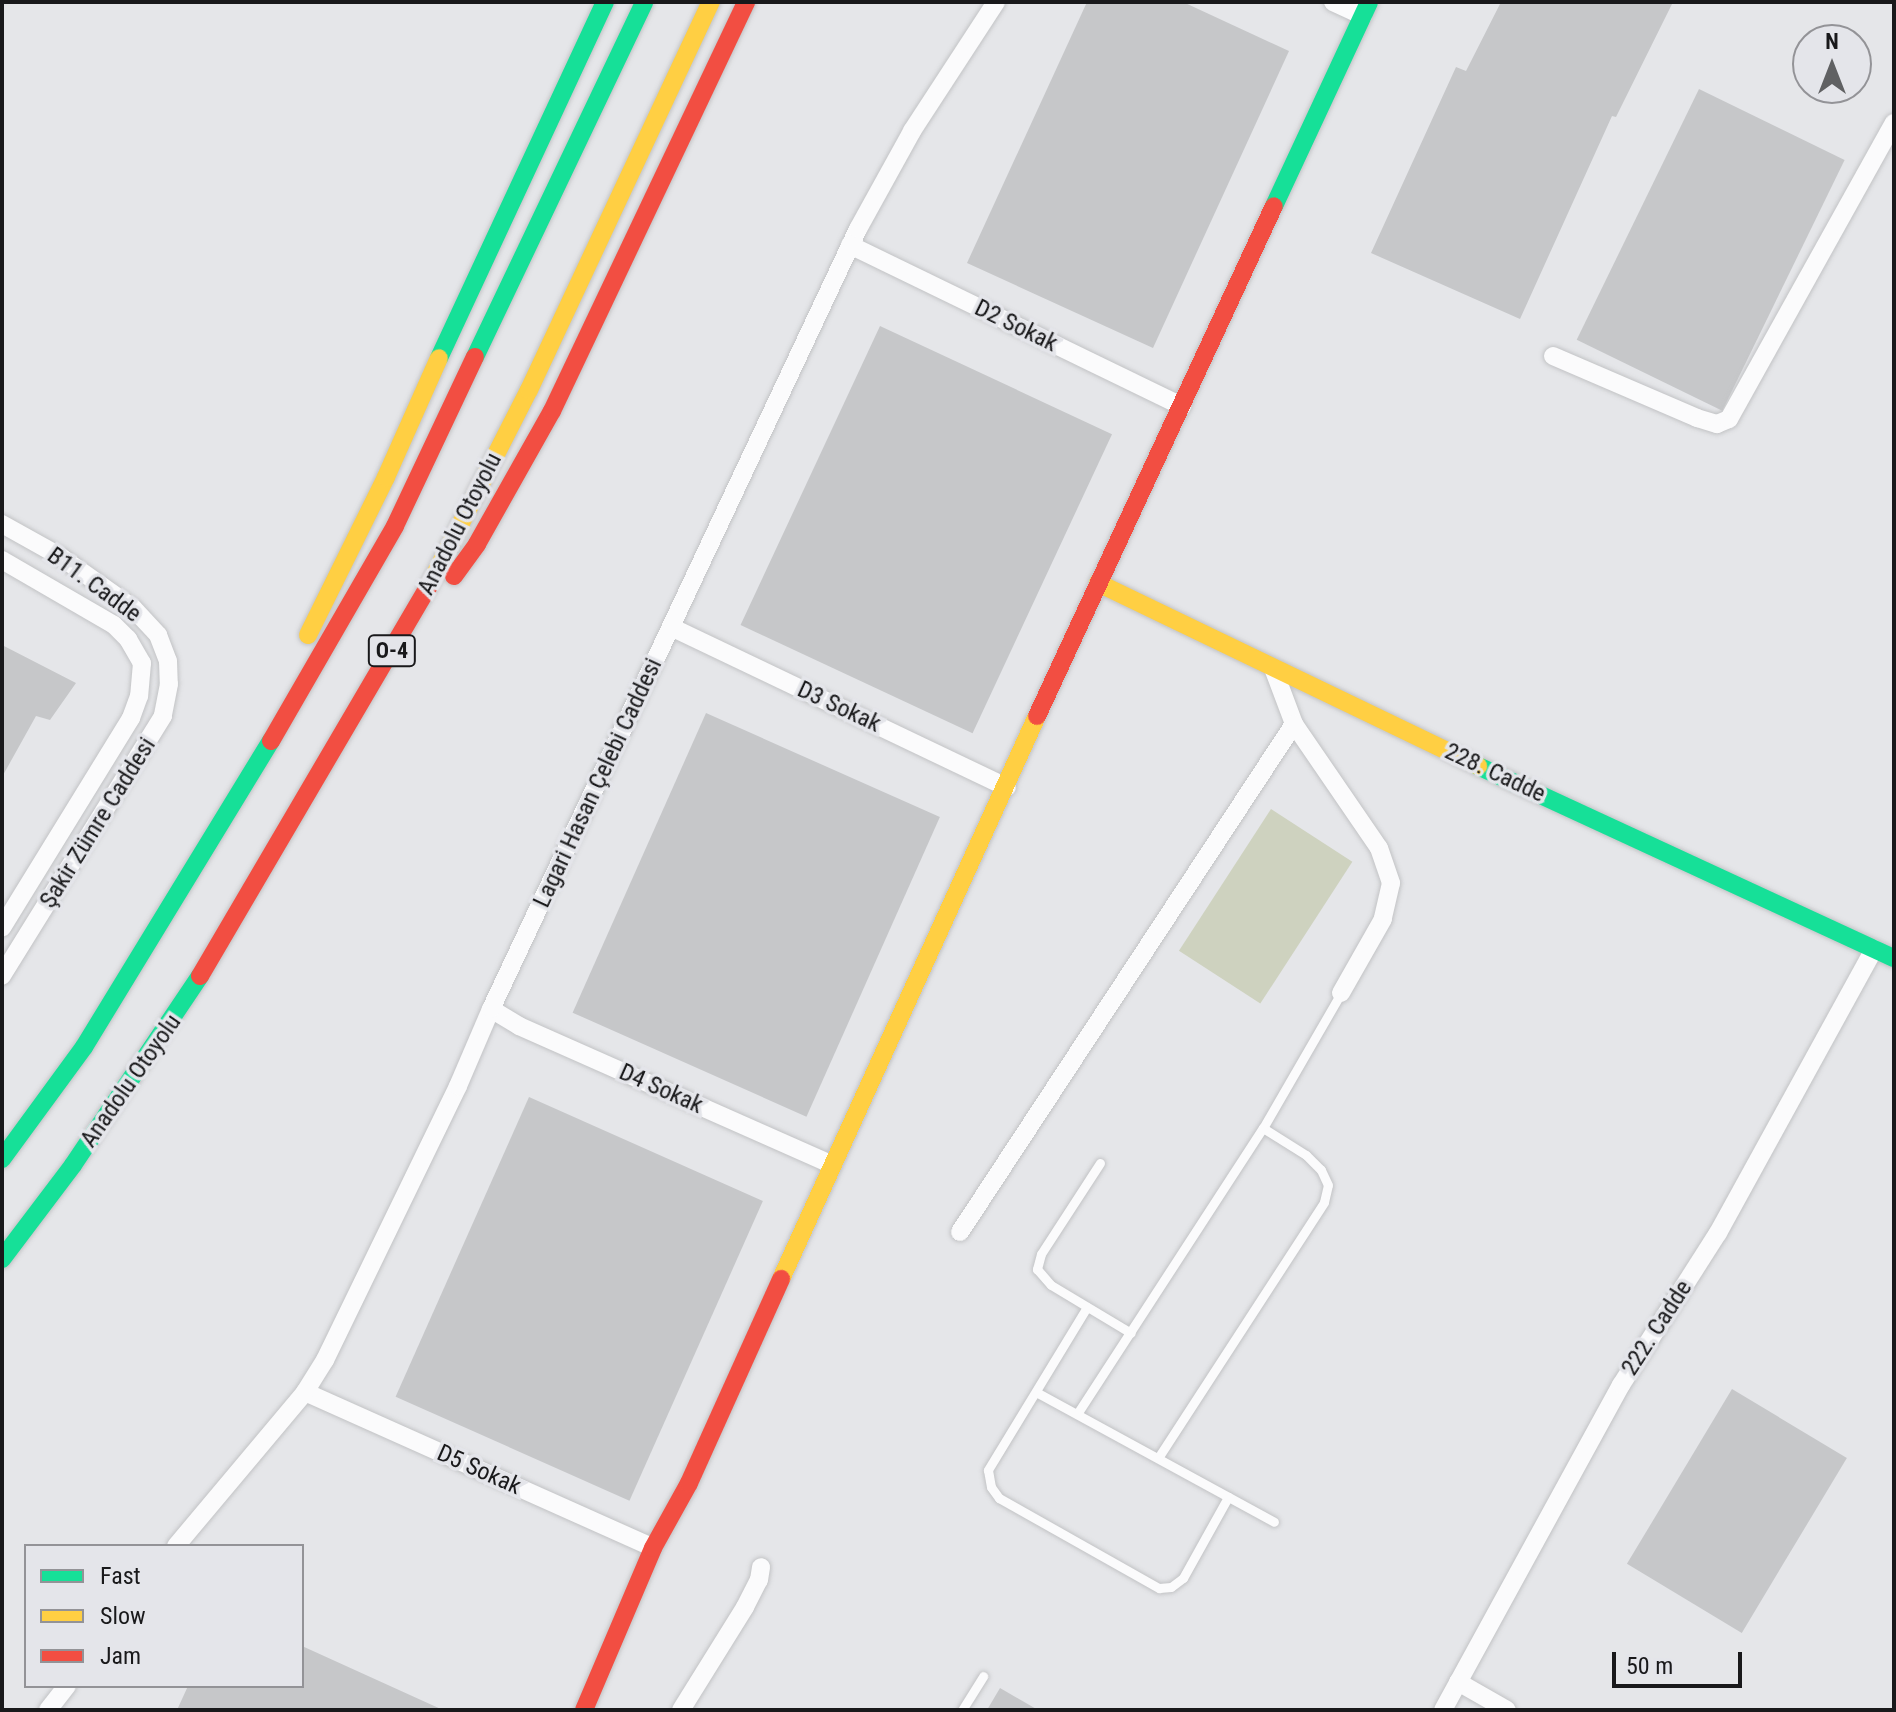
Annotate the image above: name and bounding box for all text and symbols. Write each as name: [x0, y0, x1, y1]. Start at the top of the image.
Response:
north arrow: [1792, 24, 1872, 104]
text: N: [1825, 29, 1839, 54]
street label: D2 Sokak: [970, 294, 1062, 358]
street label: Anadolu Otoyolu: [412, 448, 508, 600]
street label: B11. Cadde: [42, 541, 146, 629]
road number: O-4: [366, 633, 418, 669]
street label: Lagari Hasan Çelebi Caddesi: [528, 654, 668, 912]
street label: D3 Sokak: [793, 675, 885, 739]
street label: Şakir Zümre Caddesi: [34, 732, 162, 914]
street label: 228. Cadde: [1440, 737, 1550, 809]
street label: Anadolu Otoyolu: [75, 1009, 187, 1153]
street label: D4 Sokak: [615, 1058, 707, 1120]
street label: 222. Cadde: [1616, 1275, 1698, 1381]
street label: D5 Sokak: [433, 1439, 525, 1501]
legend: [24, 1544, 304, 1688]
text: Fast: [100, 1562, 141, 1590]
text: Slow: [100, 1602, 146, 1630]
scale bar: [1616, 1636, 1746, 1686]
text: Jam: [100, 1642, 141, 1670]
text: 50 m: [1626, 1652, 1673, 1680]

